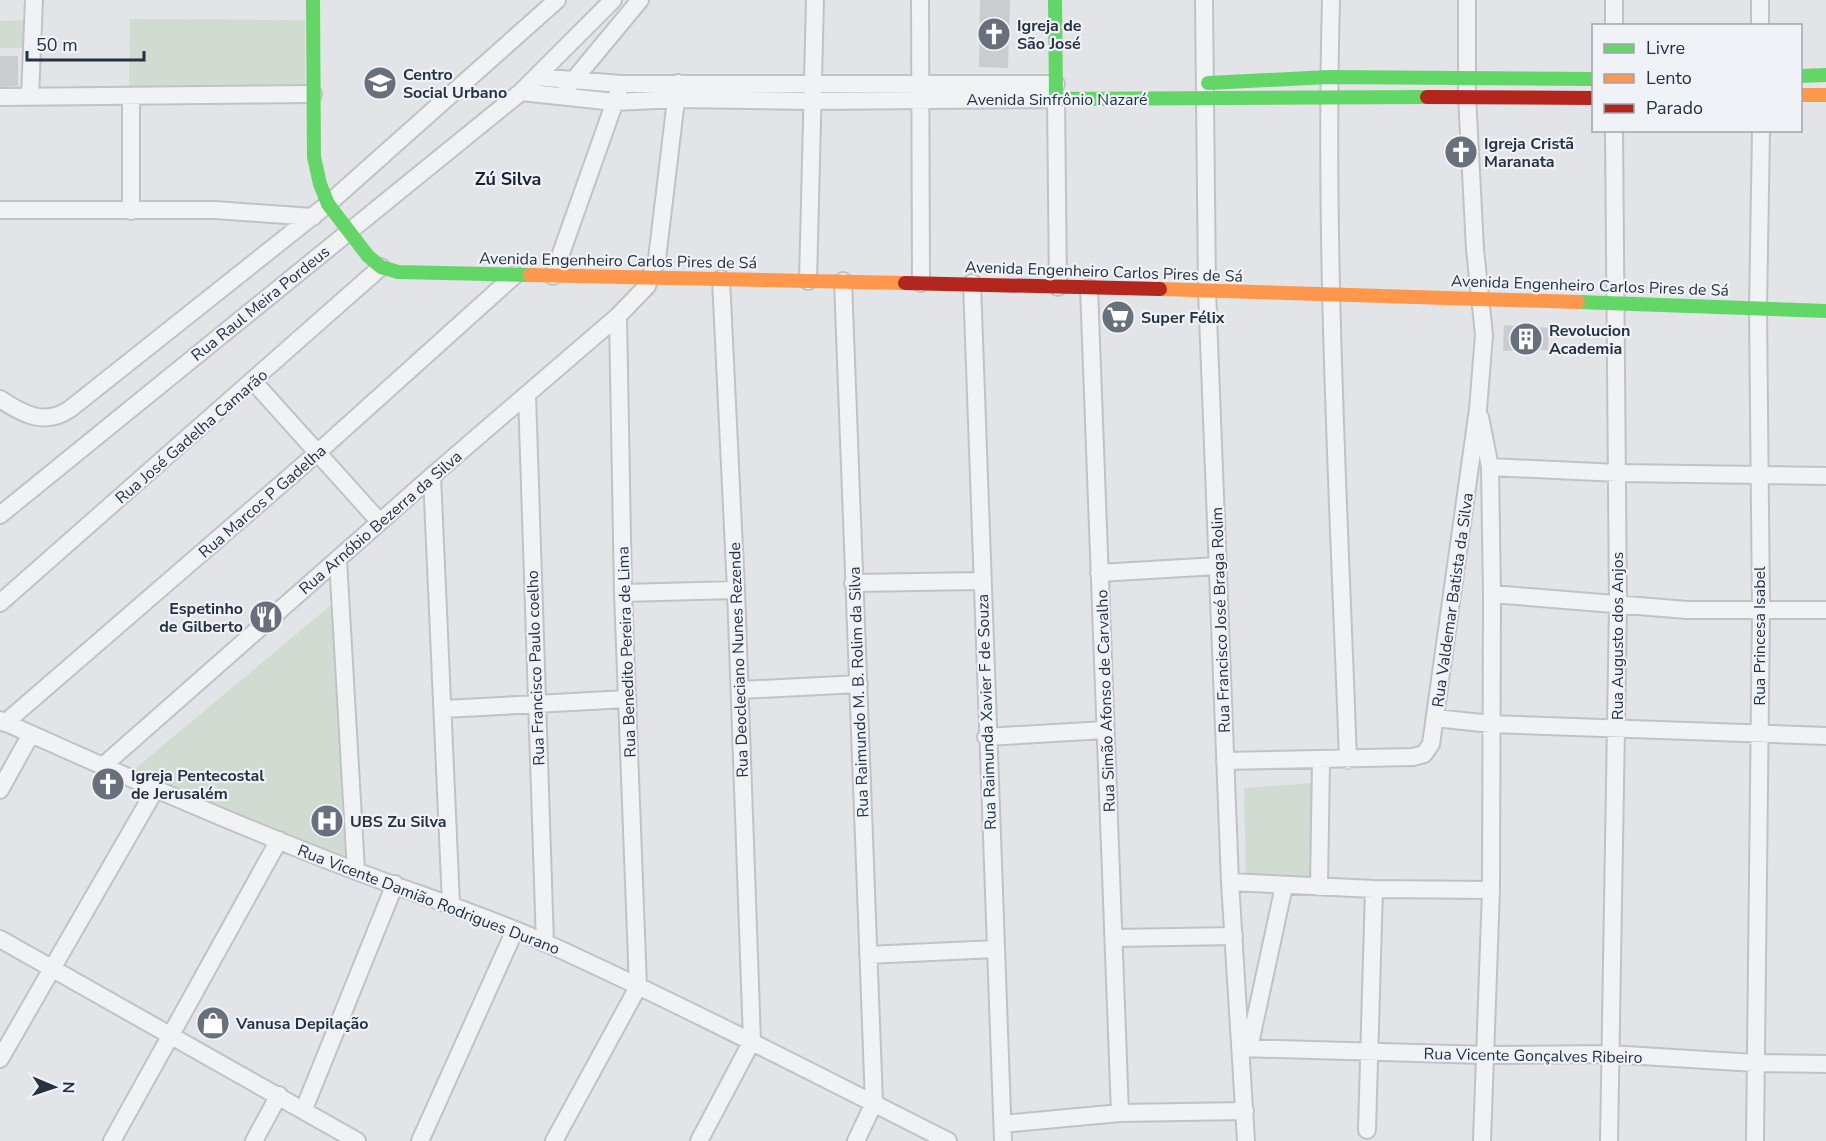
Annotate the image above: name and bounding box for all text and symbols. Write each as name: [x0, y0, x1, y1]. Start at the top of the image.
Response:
place label: Igreja de São José: [1017, 15, 1082, 55]
church icon: Igreja de São José: [976, 16, 1012, 52]
scale bar: [27, 24, 144, 62]
legend: [1592, 24, 1802, 132]
text: 50 m: [36, 33, 78, 57]
text: Livre: [1646, 36, 1685, 60]
place label: Centro Social Urbano: [403, 64, 507, 104]
school or university icon: Centro Social Urbano: [362, 65, 398, 101]
text: Lento: [1646, 66, 1692, 90]
street label: Avenida Sinfrônio Nazaré: [966, 89, 1148, 111]
text: Parado: [1646, 96, 1703, 120]
place label: Igreja Cristã Maranata: [1484, 133, 1574, 173]
church icon: Igreja Cristã Maranata: [1443, 134, 1479, 170]
district label: Zú Silva: [475, 167, 541, 191]
street label: Rua Raul Meira Pordeus: [187, 241, 334, 367]
street label: Avenida Engenheiro Carlos Pires de Sá: [479, 248, 757, 274]
street label: Avenida Engenheiro Carlos Pires de Sá: [965, 256, 1243, 288]
street label: Avenida Engenheiro Carlos Pires de Sá: [1451, 270, 1729, 302]
supermarket icon: Super Félix: [1100, 299, 1136, 335]
place label: Super Félix: [1141, 307, 1225, 329]
place label: Revolucion Academia: [1549, 320, 1630, 360]
building icon: Revolucion Academia: [1508, 321, 1544, 357]
street label: Rua José Gadelha Camarão: [111, 364, 273, 509]
street label: Rua Marcos P Gadelha: [194, 440, 331, 563]
street label: Rua Arnóbio Bezerra da Silva: [294, 446, 467, 600]
street label: Rua Valdemar Batista da Silva: [1427, 491, 1479, 709]
street label: Rua Francisco José Braga Rolim: [1206, 507, 1236, 733]
street label: Rua Deocleciano Nunes Rezende: [724, 542, 754, 778]
street label: Rua Benedito Pereira de Lima: [612, 546, 642, 758]
street label: Rua Augusto dos Anjos: [1607, 552, 1629, 720]
street label: Rua Raimundo M. B. Rolim da Silva: [844, 566, 874, 818]
street label: Rua Princesa Isabel: [1749, 566, 1771, 706]
street label: Rua Francisco Paulo coelho: [522, 570, 550, 766]
street label: Rua Simão Afonso de Carvalho: [1091, 589, 1121, 813]
street label: Rua Raimunda Xavier F de Souza: [972, 594, 1002, 830]
place label: Espetinho de Gilberto: [159, 598, 243, 638]
restaurant icon: Espetinho de Gilberto: [248, 599, 284, 635]
place label: Igreja Pentecostal de Jerusalém: [131, 765, 264, 805]
church icon: Igreja Pentecostal de Jerusalém: [90, 766, 126, 802]
hospital icon: UBS Zu Silva: [309, 803, 345, 839]
place label: UBS Zu Silva: [350, 811, 446, 833]
street label: Rua Vicente Damião Rodrigues Durano: [294, 840, 563, 960]
shop icon: Vanusa Depilação: [195, 1005, 231, 1041]
place label: Vanusa Depilação: [235, 1013, 369, 1035]
street label: Rua Vicente Gonçalves Ribeiro: [1423, 1043, 1643, 1069]
north arrow: [24, 1057, 84, 1117]
text: N: [57, 1081, 79, 1094]

